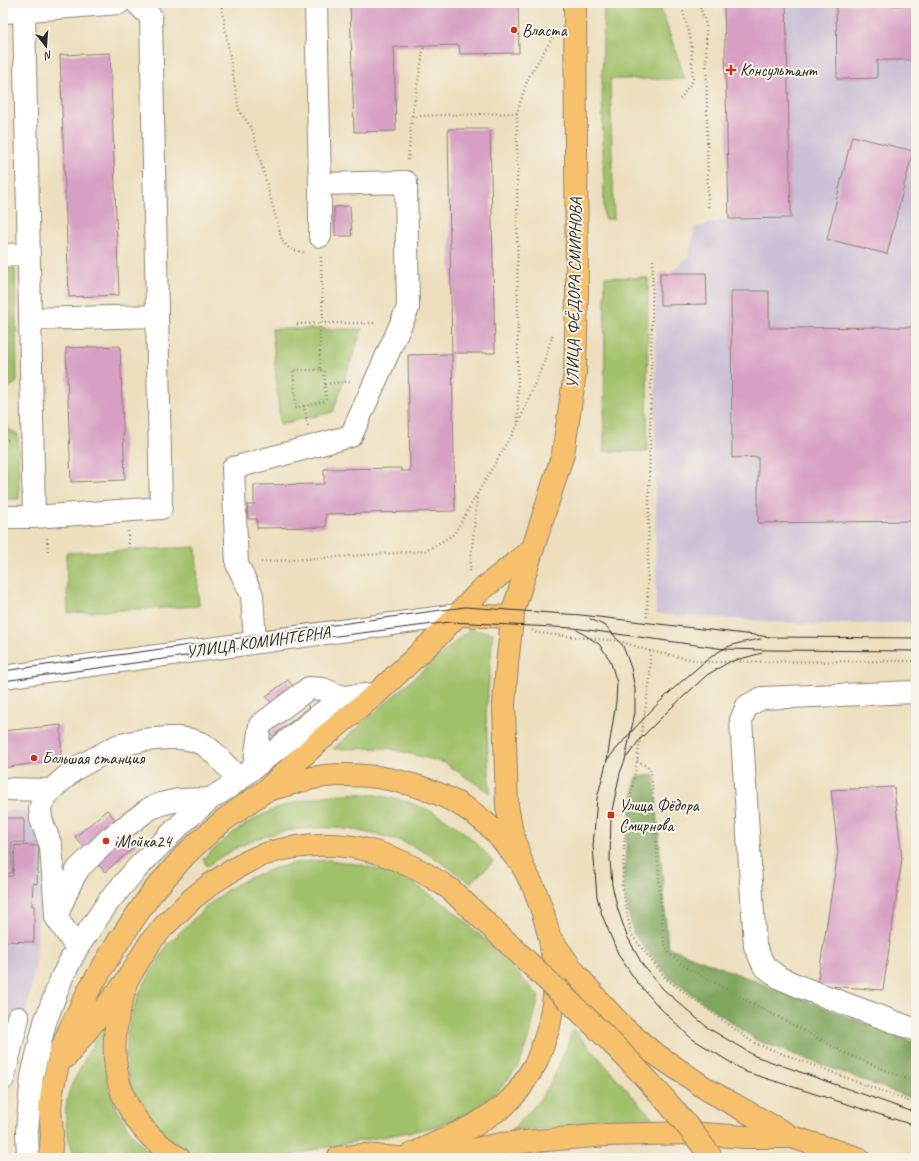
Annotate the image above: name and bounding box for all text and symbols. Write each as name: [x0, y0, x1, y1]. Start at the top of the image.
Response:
place label: Власта: [522, 20, 568, 41]
marker: Власта: [509, 25, 519, 35]
north arrow: [26, 26, 66, 66]
text: N: [42, 48, 54, 64]
place label: Консультант: [740, 60, 818, 81]
marker: Консультант: [725, 64, 737, 76]
street label: УЛИЦА ФЁДОРА СМИРНОВА: [562, 197, 586, 389]
street label: УЛИЦА КОМИНТЕРНА: [185, 621, 333, 662]
place label: Большая станция: [42, 748, 145, 769]
marker: Большая станция: [29, 753, 39, 763]
place label: Улица Фёдора Смирнова: [619, 795, 700, 836]
marker: Улица Фёдора Смирнова: [606, 810, 616, 820]
place label: iМойка24: [114, 831, 174, 852]
marker: iМойка24: [101, 836, 111, 846]

